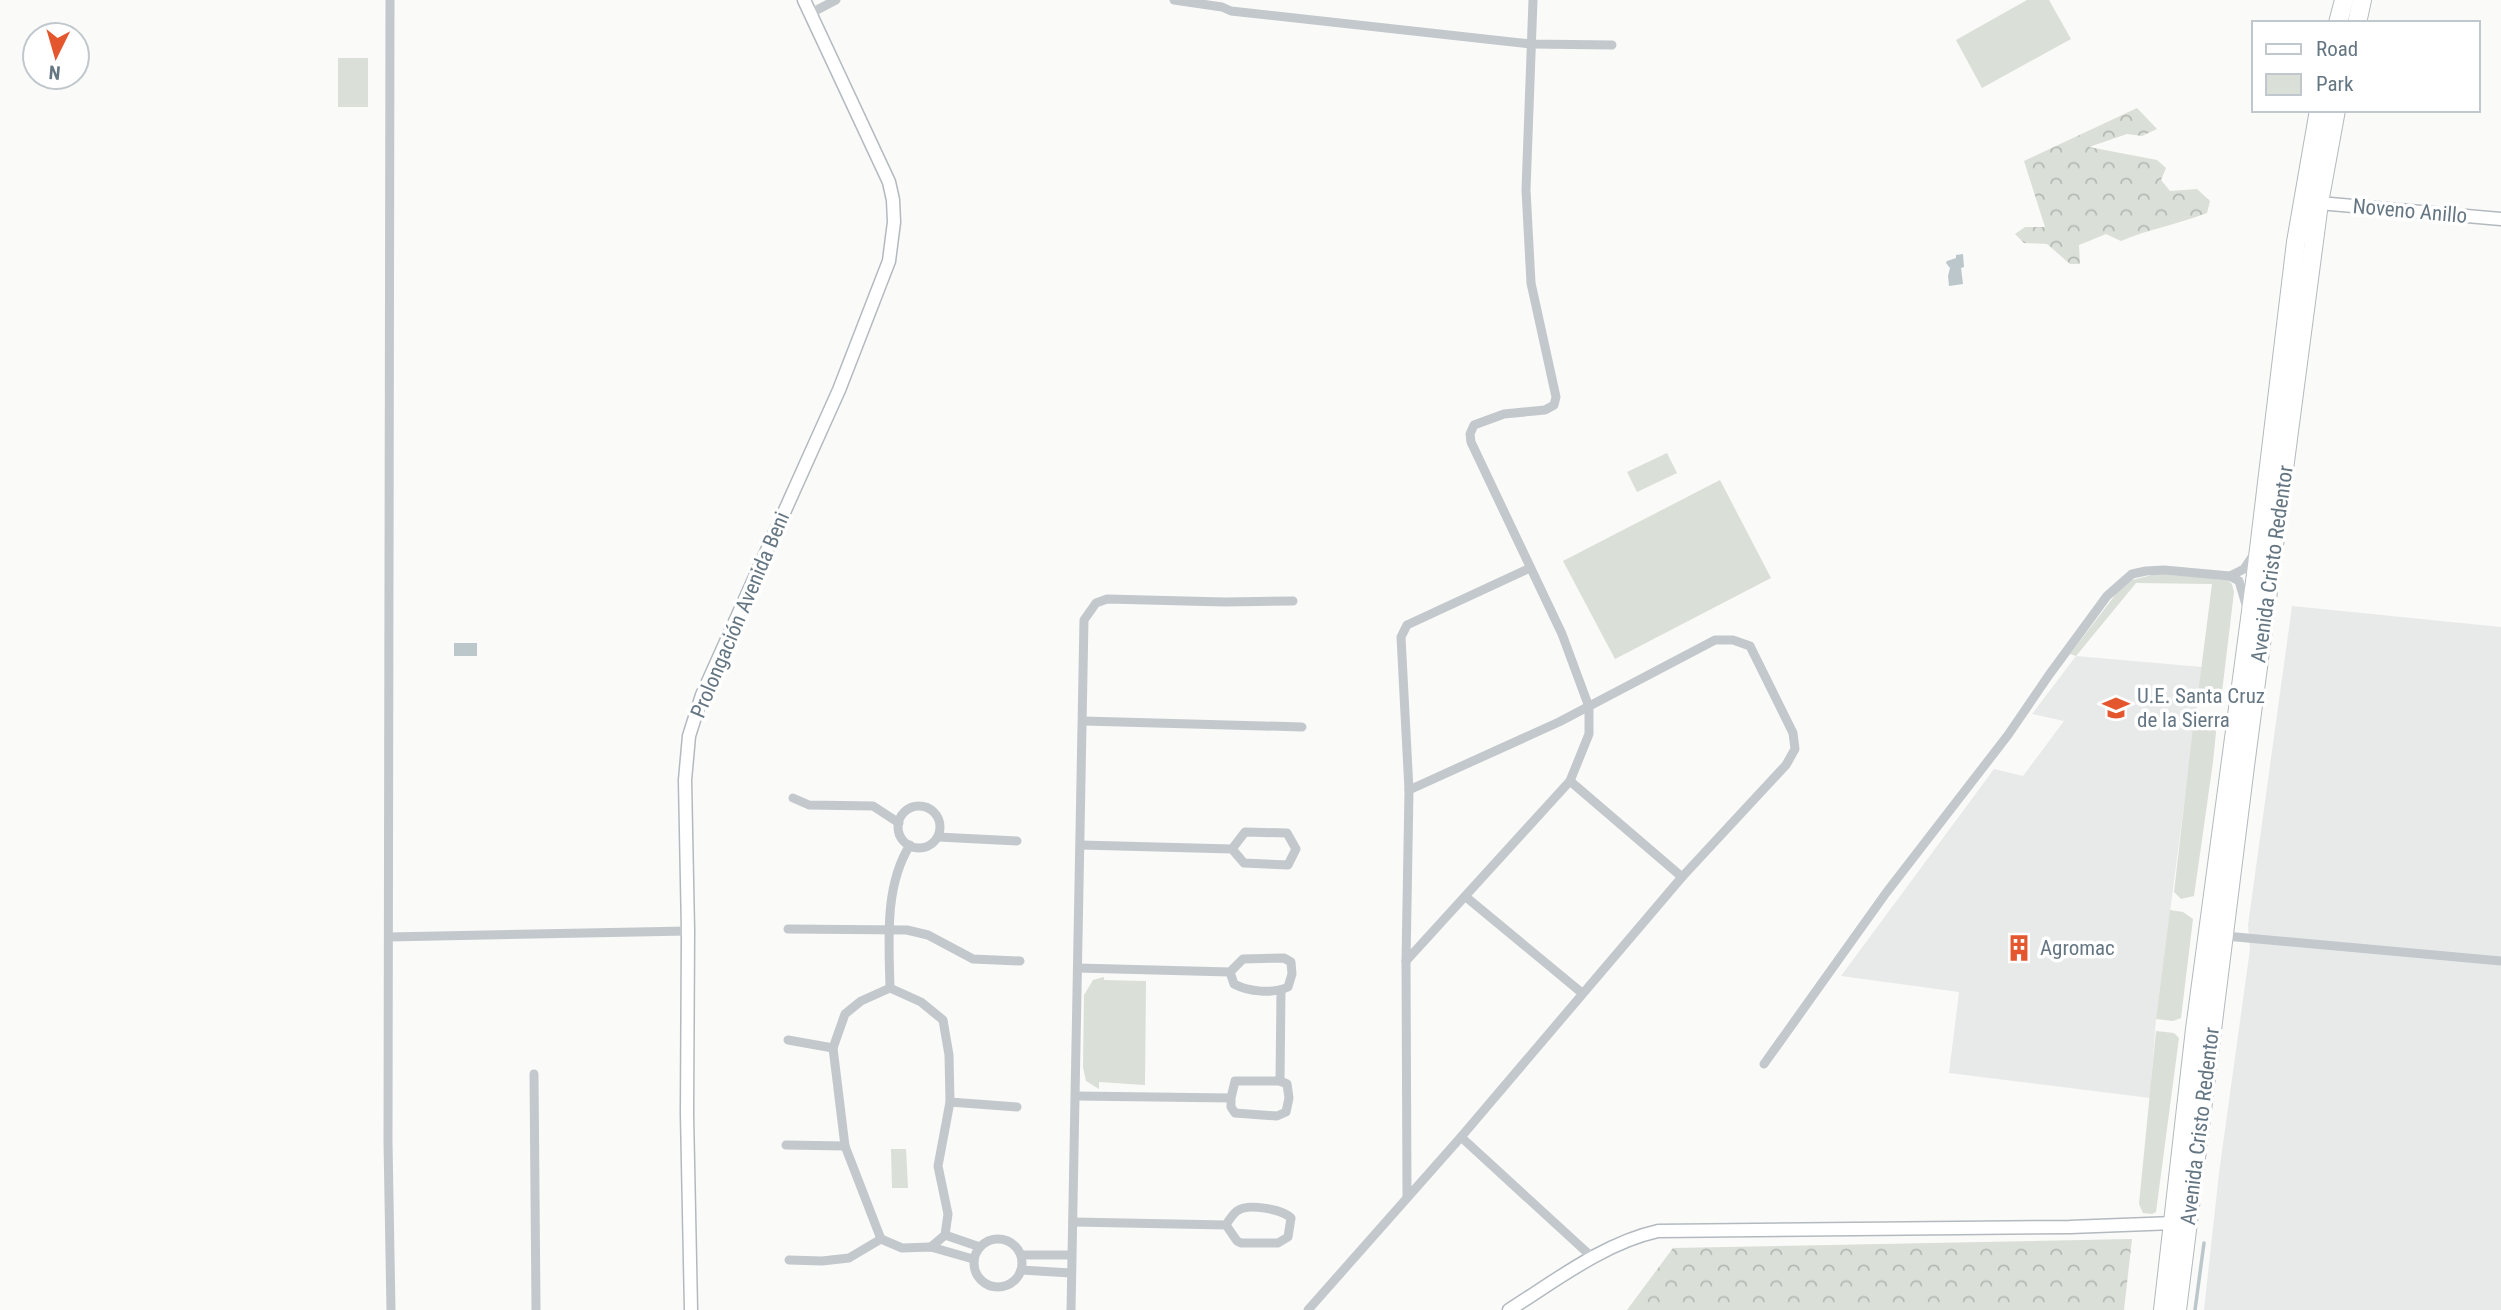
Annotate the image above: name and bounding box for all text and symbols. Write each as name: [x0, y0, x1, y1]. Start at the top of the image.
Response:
north arrow: [21, 21, 91, 91]
legend: [2252, 21, 2480, 112]
text: Road: [2316, 37, 2358, 61]
text: N: [48, 60, 61, 84]
text: Park: [2316, 72, 2354, 96]
street label: Noveno Anillo: [2352, 194, 2468, 228]
street label: Avenida Cristo Redentor: [2246, 464, 2298, 664]
street label: Prolongación Avenida Beni: [686, 508, 794, 722]
place label: U.E. Santa Cruz de la Sierra: [2137, 684, 2265, 732]
school or university icon: U.E. Santa Cruz de la Sierra: [2101, 693, 2131, 723]
building icon: Agromac: [2004, 933, 2034, 963]
place label: Agromac: [2040, 936, 2115, 960]
street label: Avenida Cristo Redentor: [2176, 1026, 2224, 1226]

